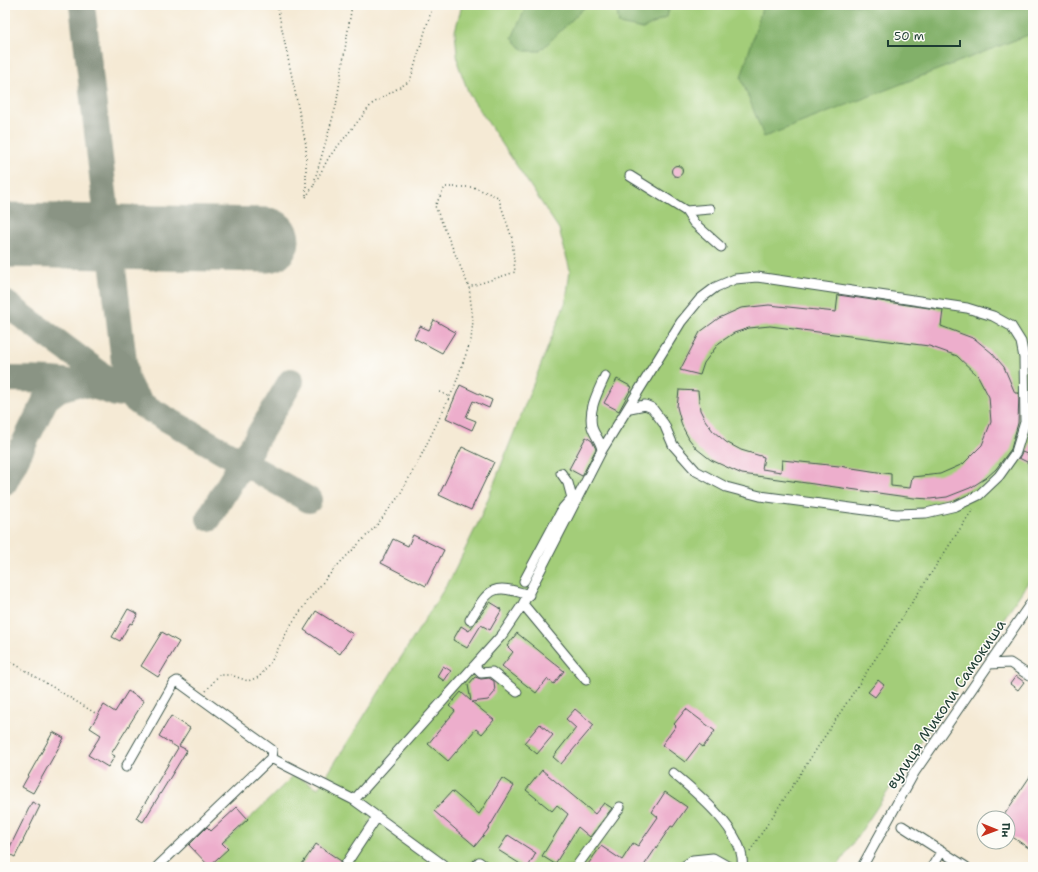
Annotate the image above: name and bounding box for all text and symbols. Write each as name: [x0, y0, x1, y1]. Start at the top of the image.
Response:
scale bar: [888, 22, 960, 48]
text: 50 m: [894, 28, 924, 44]
street label: вулиця Миколи Самокиша: [882, 615, 1011, 793]
north arrow: [976, 810, 1016, 850]
text: Пн: [998, 823, 1013, 838]

